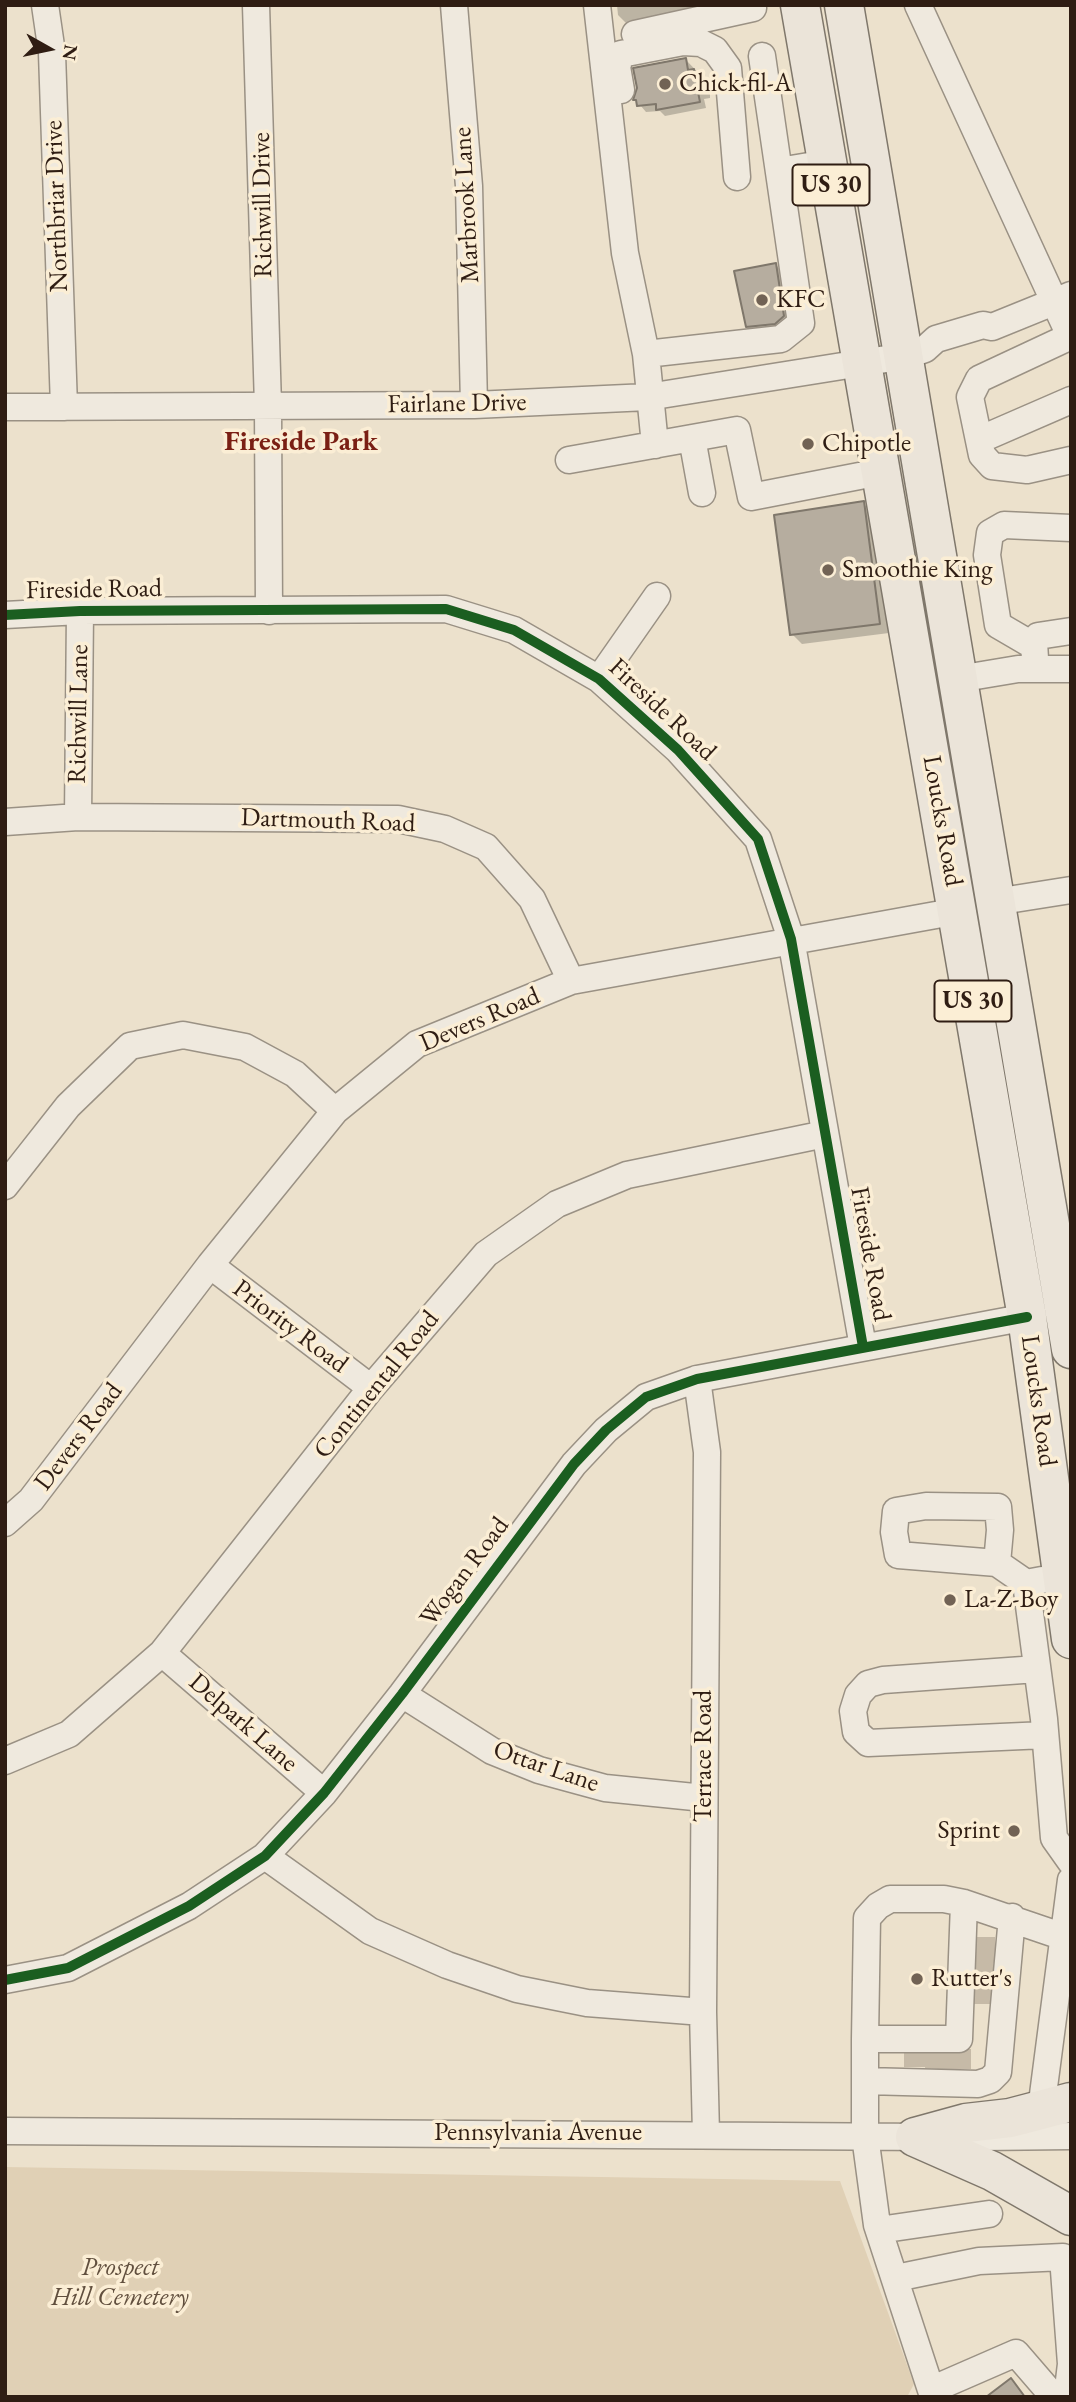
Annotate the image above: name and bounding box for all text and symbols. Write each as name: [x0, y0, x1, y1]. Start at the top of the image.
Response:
north arrow: [14, 14, 84, 84]
text: N: [57, 43, 84, 62]
place label: Chick-fil-A: [679, 68, 792, 100]
marker: Chick-fil-A: [657, 76, 673, 92]
street label: Northbriar Drive: [38, 120, 76, 292]
street label: Marbrook Lane: [447, 126, 487, 284]
street label: Richwill Drive: [246, 132, 280, 278]
road number: US 30: [792, 164, 870, 205]
place label: KFC: [776, 284, 825, 316]
marker: KFC: [754, 292, 770, 308]
street label: Fairlane Drive: [387, 387, 527, 421]
district label: Fireside Park: [224, 425, 378, 459]
place label: Chipotle: [822, 428, 911, 460]
marker: Chipotle: [800, 436, 816, 452]
place label: Smoothie King: [842, 554, 992, 586]
marker: Smoothie King: [820, 562, 836, 578]
street label: Fireside Road: [26, 573, 162, 607]
street label: Richwill Lane: [62, 644, 96, 784]
street label: Fireside Road: [602, 652, 722, 768]
street label: Loucks Road: [915, 753, 969, 889]
street label: Dartmouth Road: [240, 802, 416, 840]
street label: Devers Road: [415, 981, 545, 1059]
road number: US 30: [934, 981, 1012, 1021]
street label: Fireside Road: [843, 1184, 897, 1324]
street label: Priority Road: [226, 1273, 354, 1381]
street label: Continental Road: [308, 1305, 446, 1465]
street label: Loucks Road: [1013, 1333, 1063, 1469]
street label: Devers Road: [28, 1377, 130, 1497]
street label: Wogan Road: [414, 1511, 516, 1633]
place label: La-Z-Boy: [964, 1584, 1058, 1616]
marker: La-Z-Boy: [942, 1592, 958, 1608]
street label: Delpark Lane: [182, 1667, 304, 1779]
street label: Terrace Road: [688, 1690, 720, 1822]
street label: Ottar Lane: [489, 1734, 603, 1800]
place label: Sprint: [937, 1815, 1000, 1847]
marker: Sprint: [1006, 1823, 1022, 1839]
place label: Rutter's: [931, 1963, 1012, 1995]
marker: Rutter's: [909, 1971, 925, 1987]
street label: Pennsylvania Avenue: [434, 2117, 642, 2149]
park label: Prospect Hill Cemetery: [51, 2252, 189, 2314]

